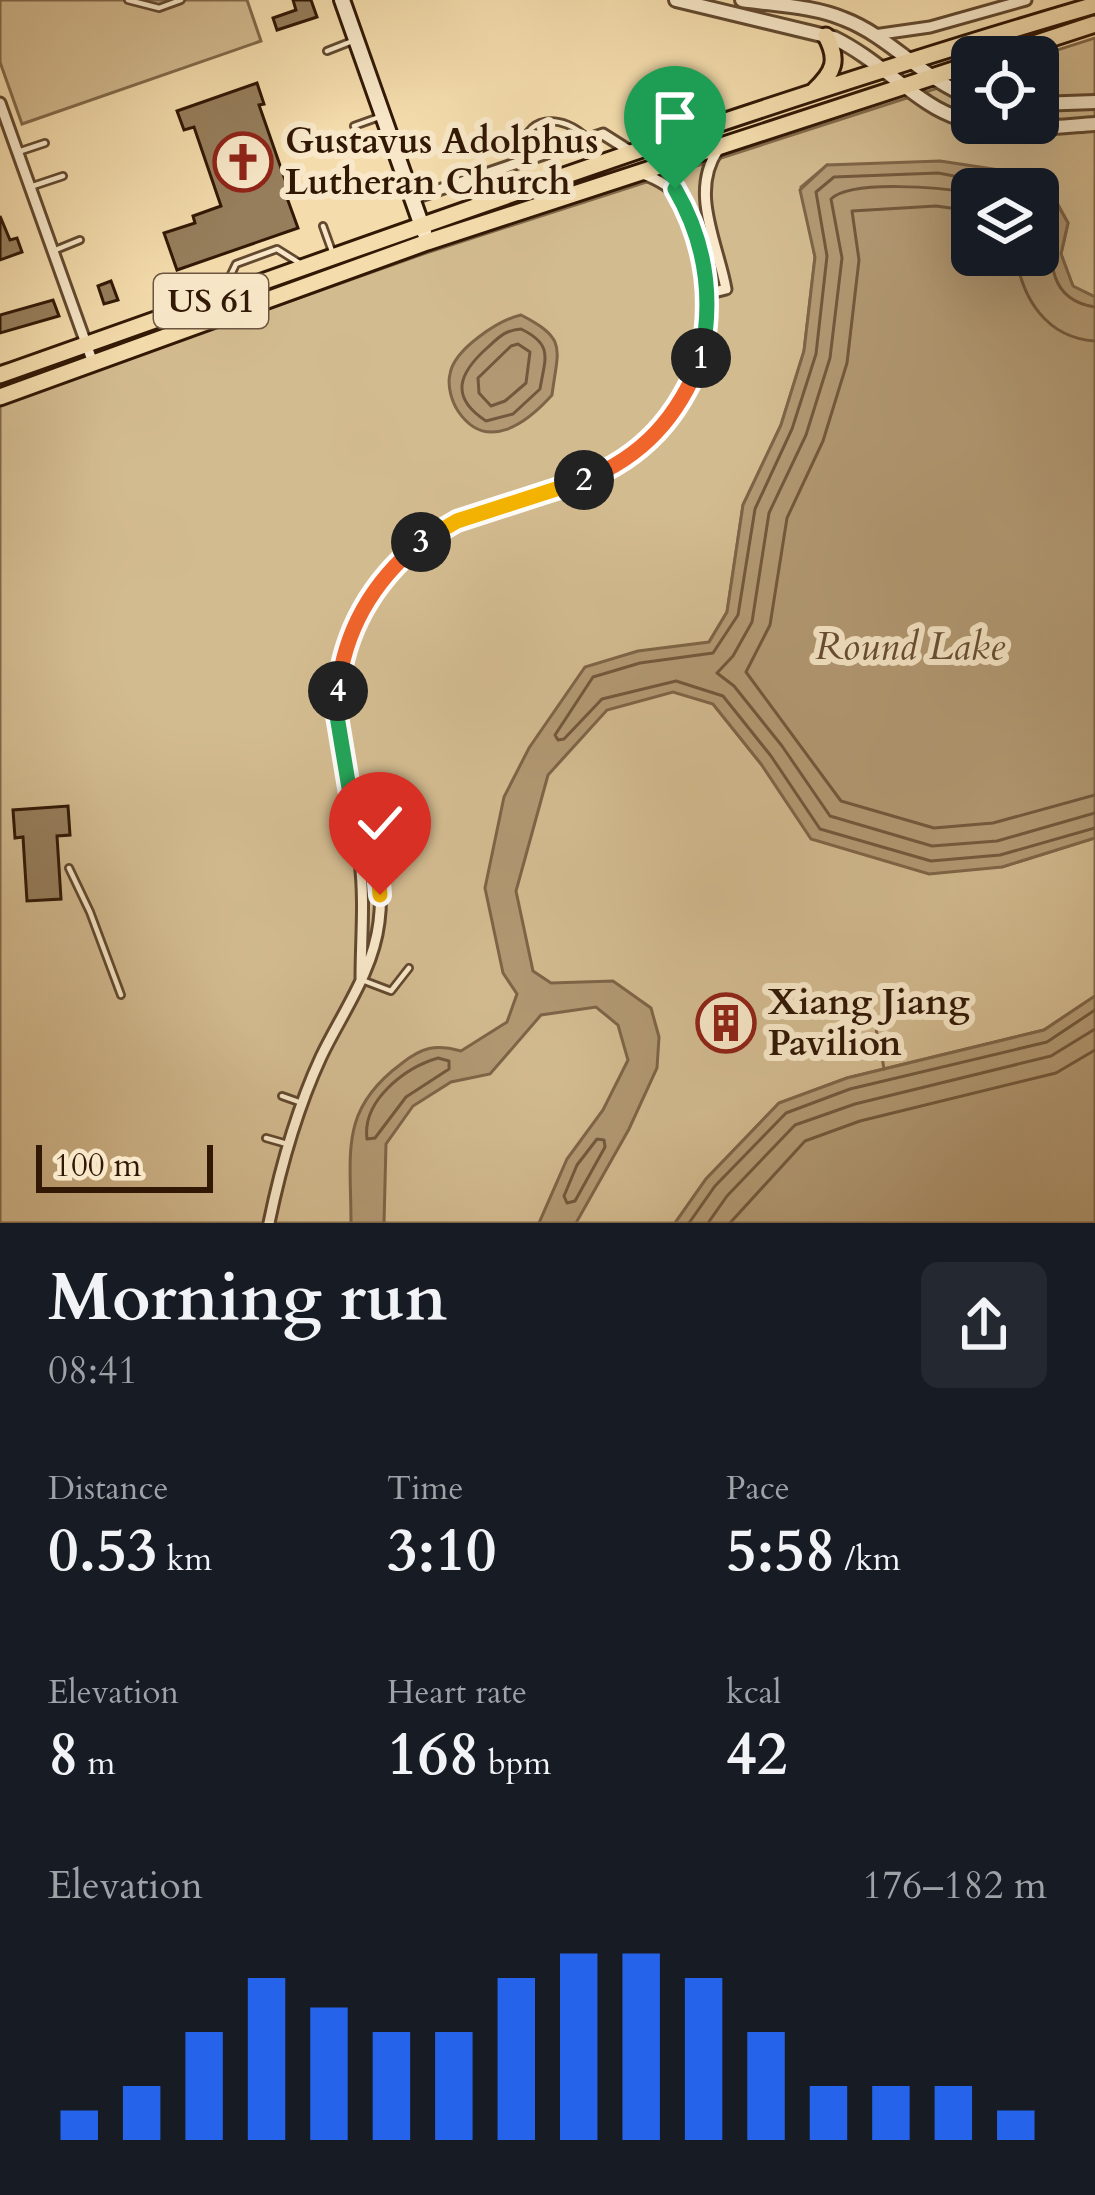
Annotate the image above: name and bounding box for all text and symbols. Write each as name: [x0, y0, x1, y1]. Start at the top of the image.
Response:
map controls: [951, 36, 1059, 276]
button: locate: [951, 36, 1059, 144]
pin: [624, 66, 726, 189]
icon: arrive: [642, 84, 708, 150]
place label: Gustavus Adolphus Lutheran Church: [285, 117, 599, 207]
church icon: Gustavus Adolphus Lutheran Church: [212, 131, 274, 193]
button: layers: [951, 168, 1059, 276]
road number: US 61: [154, 274, 268, 328]
pin: 1: [671, 328, 731, 388]
text: 1: [693, 335, 709, 380]
pin: 2: [554, 450, 614, 510]
text: 2: [576, 457, 592, 502]
pin: 3: [391, 512, 451, 572]
text: 3: [413, 519, 429, 564]
water label: Round Lake: [815, 620, 1006, 673]
pin: 4: [308, 661, 368, 721]
text: 4: [330, 668, 346, 713]
pin: [329, 772, 431, 895]
icon: check: [347, 790, 413, 856]
place label: Xiang Jiang Pavilion: [768, 978, 970, 1068]
building icon: Xiang Jiang Pavilion: [695, 992, 757, 1054]
scale bar: [36, 1139, 213, 1192]
text: 100 m: [54, 1143, 141, 1188]
text: Morning run: [48, 1254, 447, 1343]
button: share: [921, 1262, 1047, 1388]
text: 08:41: [48, 1344, 138, 1397]
text: Distance: [48, 1466, 169, 1511]
text: Time: [387, 1466, 463, 1511]
text: Pace: [726, 1466, 790, 1511]
text: 0.53: [48, 1511, 158, 1592]
text: 3:10: [387, 1511, 497, 1592]
text: 5:58: [726, 1511, 836, 1592]
text: km: [158, 1537, 212, 1582]
text: /km: [836, 1537, 901, 1582]
text: Elevation: [48, 1670, 179, 1715]
text: Heart rate: [387, 1670, 527, 1715]
text: kcal: [726, 1670, 781, 1715]
text: 8: [48, 1715, 79, 1796]
text: 168: [387, 1715, 479, 1796]
text: 42: [726, 1715, 787, 1796]
text: m: [79, 1741, 116, 1786]
text: bpm: [479, 1741, 551, 1786]
text: Elevation: [48, 1859, 203, 1912]
text: 176–182 m: [862, 1859, 1047, 1912]

